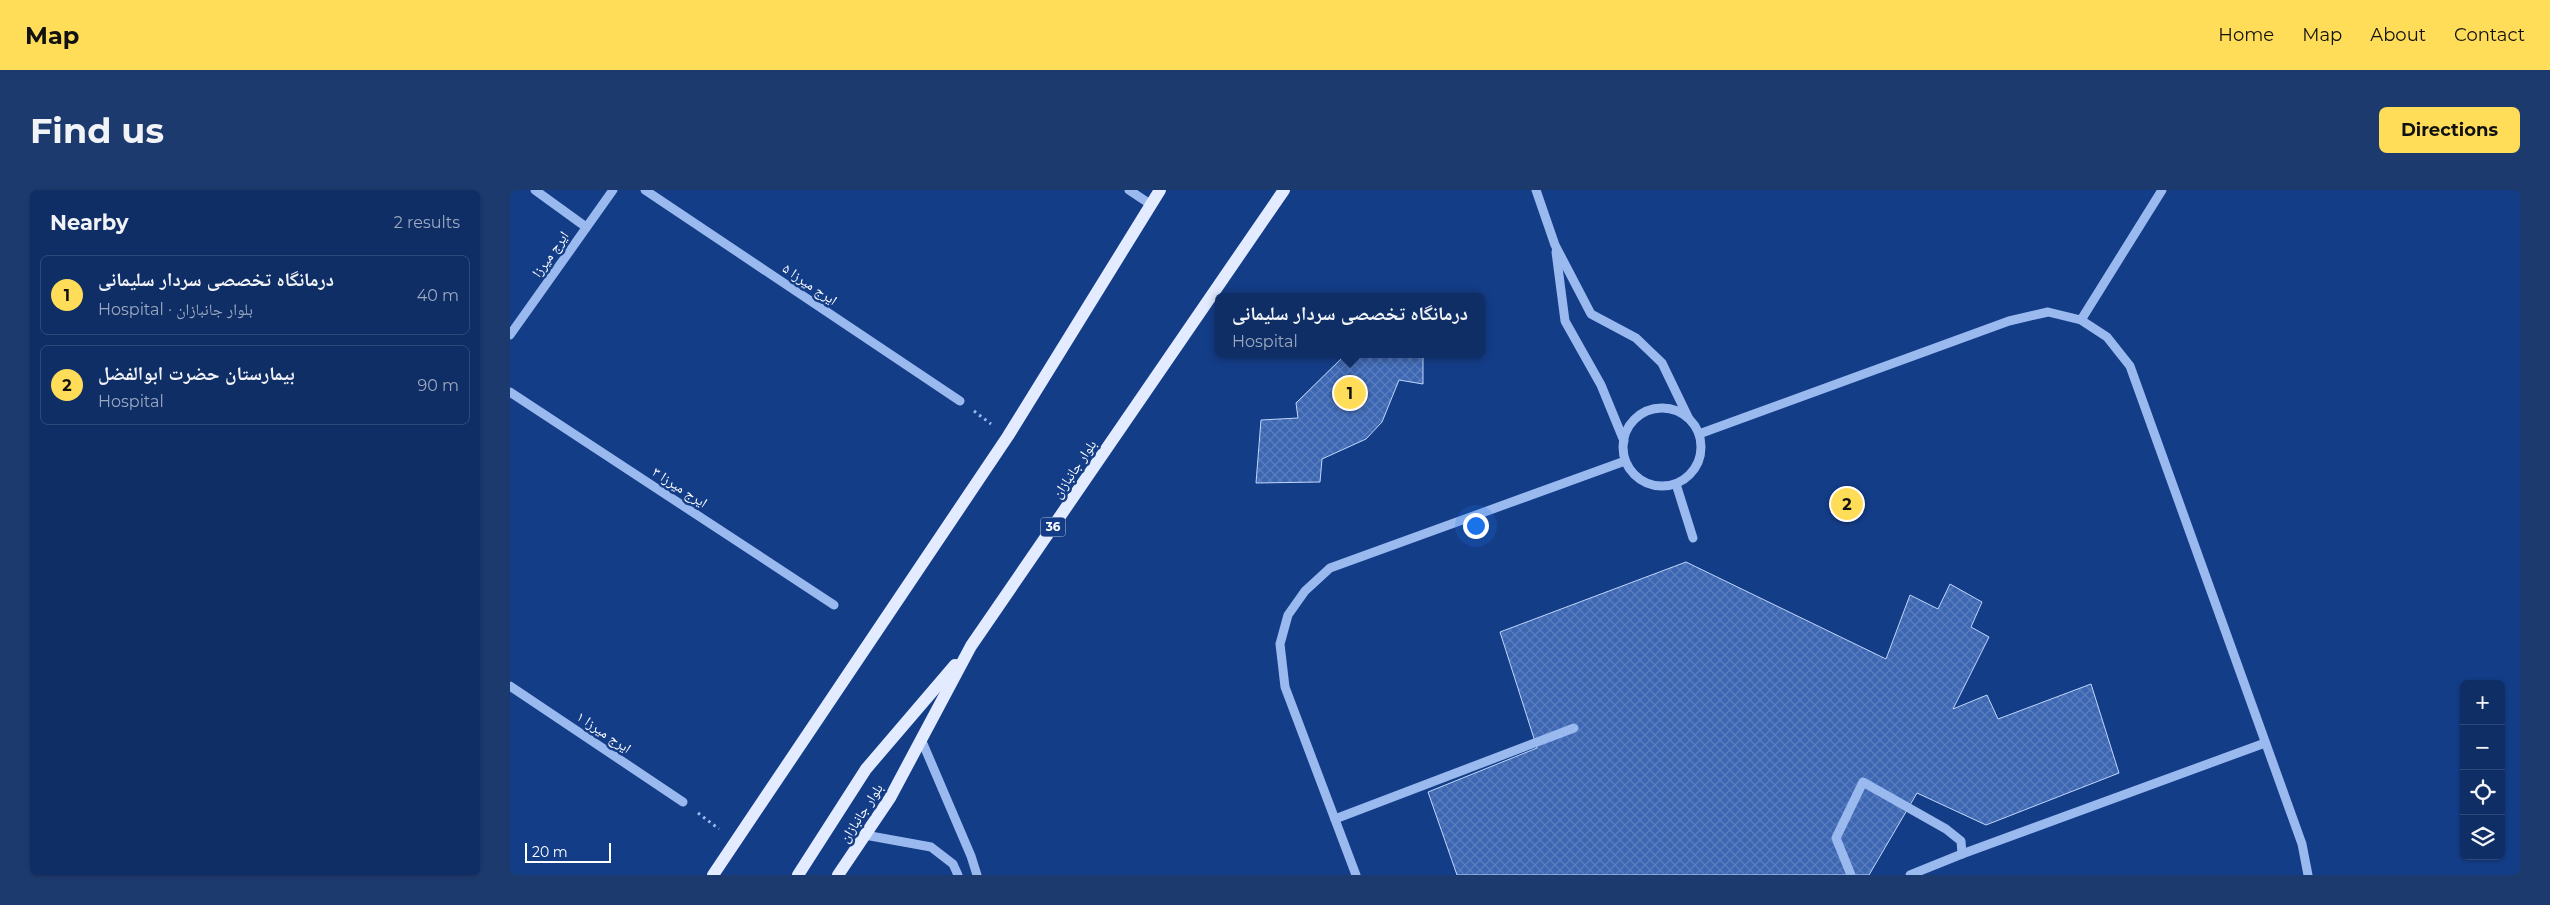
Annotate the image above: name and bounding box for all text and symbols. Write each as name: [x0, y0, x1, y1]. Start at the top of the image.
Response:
text: Map: [25, 21, 79, 50]
text: Home: [2218, 24, 2274, 46]
text: Map: [2302, 24, 2342, 46]
text: About: [2370, 24, 2426, 46]
text: Contact: [2454, 24, 2525, 46]
button: Directions: [2379, 107, 2520, 153]
text: Find us: [30, 109, 164, 152]
text: Nearby: [50, 210, 129, 235]
text: 2 results: [394, 213, 460, 232]
street label: ایرج میرزا: [528, 227, 573, 281]
street label: ایرج میرزا ۵: [779, 259, 841, 310]
text: درمانگاه تخصصی سردار سلیمانی: [98, 268, 334, 291]
text: 1: [64, 286, 70, 305]
text: 40 m: [417, 286, 459, 305]
popup: [1215, 293, 1485, 358]
text: Hospital · بلوار جانبازان: [98, 300, 253, 319]
text: درمانگاه تخصصی سردار سلیمانی: [1232, 302, 1468, 325]
text: Hospital: [1232, 332, 1298, 351]
text: بیمارستان حضرت ابوالفضل: [98, 362, 295, 385]
pin: 1: [1334, 374, 1366, 412]
text: 2: [62, 376, 72, 395]
text: 90 m: [417, 376, 459, 395]
text: Hospital: [98, 392, 164, 411]
street label: بلوار جانبازان: [1048, 436, 1100, 502]
street label: ایرج میرزا ۳: [648, 463, 711, 512]
pin: 2: [1831, 485, 1863, 523]
your location: [1463, 513, 1489, 539]
road number: 36: [1040, 518, 1066, 537]
map controls: [2460, 680, 2505, 860]
button: +: [2460, 680, 2505, 725]
street label: ایرج میرزا ۱: [573, 707, 635, 758]
button: −: [2460, 725, 2505, 770]
button: locate: [2460, 770, 2505, 815]
street label: بلوار جانبازان: [835, 780, 887, 846]
button: layers: [2460, 815, 2505, 860]
scale bar: [525, 840, 611, 863]
text: 20 m: [532, 843, 568, 861]

